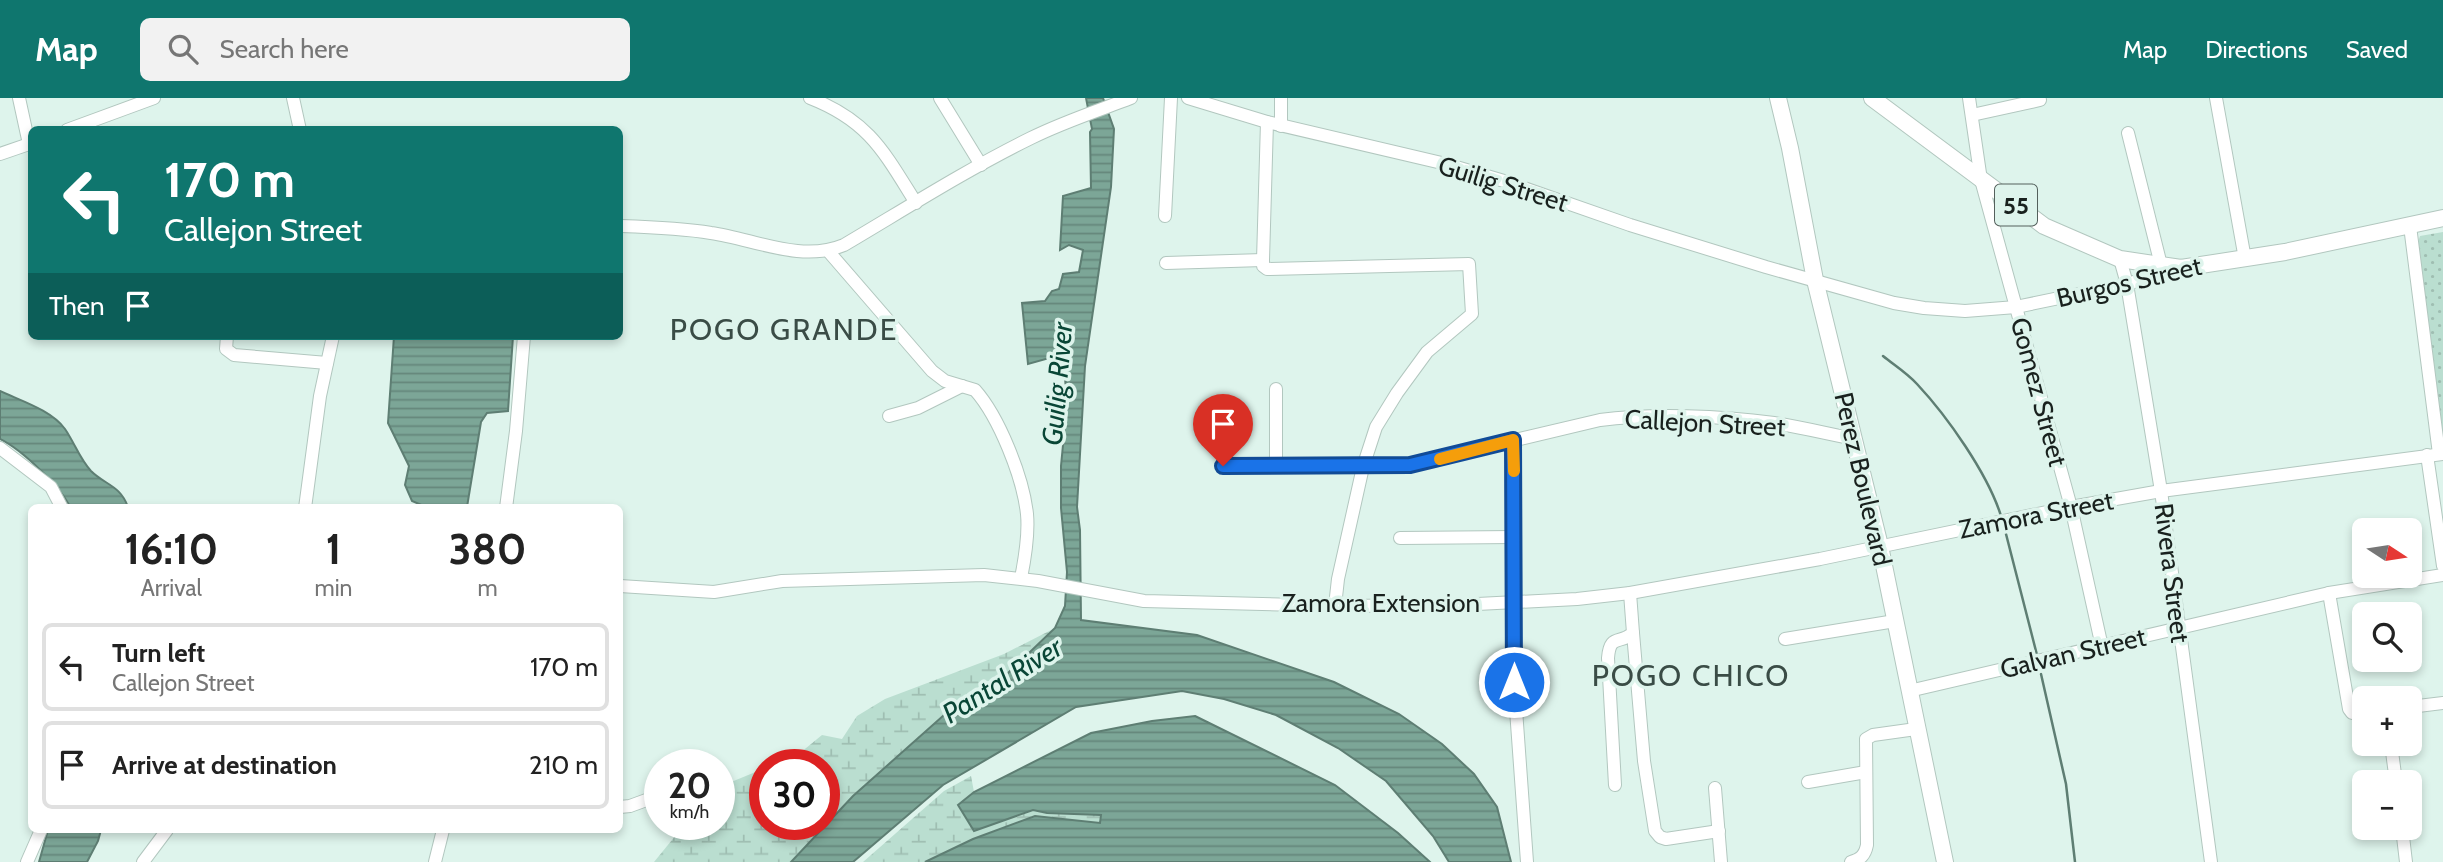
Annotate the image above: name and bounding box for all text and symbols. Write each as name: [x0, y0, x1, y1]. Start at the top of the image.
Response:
search box: [140, 18, 630, 81]
text: Map: [35, 29, 98, 69]
icon: search: [164, 30, 202, 68]
text: Search here: [220, 33, 349, 65]
text: Map: [2123, 35, 2167, 64]
text: Directions: [2205, 35, 2308, 64]
text: Saved: [2346, 35, 2408, 64]
street label: Guilig Street: [1434, 149, 1572, 219]
text: 170 m: [164, 150, 295, 209]
icon: left: [49, 154, 140, 245]
road number: 55: [1995, 184, 2037, 226]
text: Callejon Street: [164, 210, 362, 249]
street label: Burgos Street: [2053, 250, 2205, 314]
icon: arrive: [119, 287, 157, 325]
text: Then: [49, 290, 105, 322]
district label: POGO GRANDE: [670, 311, 898, 348]
street label: Gomez Street: [2004, 314, 2074, 470]
water label: Guilig River: [1035, 320, 1079, 447]
street label: Perez Boulevard: [1827, 389, 1899, 569]
pin: [1193, 394, 1253, 466]
street label: Callejon Street: [1624, 403, 1786, 443]
icon: arrive: [1204, 405, 1242, 443]
street label: Zamora Street: [1956, 484, 2116, 546]
street label: Rivera Street: [2148, 502, 2196, 645]
north arrow: [2352, 518, 2422, 588]
map controls: [2352, 518, 2422, 840]
text: 16:10: [124, 523, 218, 575]
text: 1: [326, 523, 341, 575]
text: 380: [449, 523, 527, 575]
text: Arrival: [141, 574, 202, 602]
text: min: [314, 574, 352, 602]
text: m: [478, 574, 498, 602]
street label: Zamora Extension: [1282, 587, 1480, 619]
button: search: [2352, 602, 2422, 672]
street label: Galvan Street: [1997, 621, 2149, 685]
water label: Pantal River: [936, 629, 1069, 730]
text: Turn left: [112, 637, 205, 669]
position arrow: [1477, 645, 1551, 719]
icon: left: [53, 648, 91, 686]
text: 170 m: [530, 651, 598, 683]
district label: POGO CHICO: [1592, 657, 1790, 694]
text: Callejon Street: [112, 669, 254, 697]
button: +: [2352, 686, 2422, 756]
icon: arrive: [53, 746, 91, 784]
text: Arrive at destination: [112, 749, 337, 781]
text: 210 m: [529, 749, 598, 781]
speed limit sign: 30: [749, 749, 840, 840]
text: 20: [668, 764, 711, 807]
button: −: [2352, 770, 2422, 840]
text: km/h: [670, 801, 709, 823]

